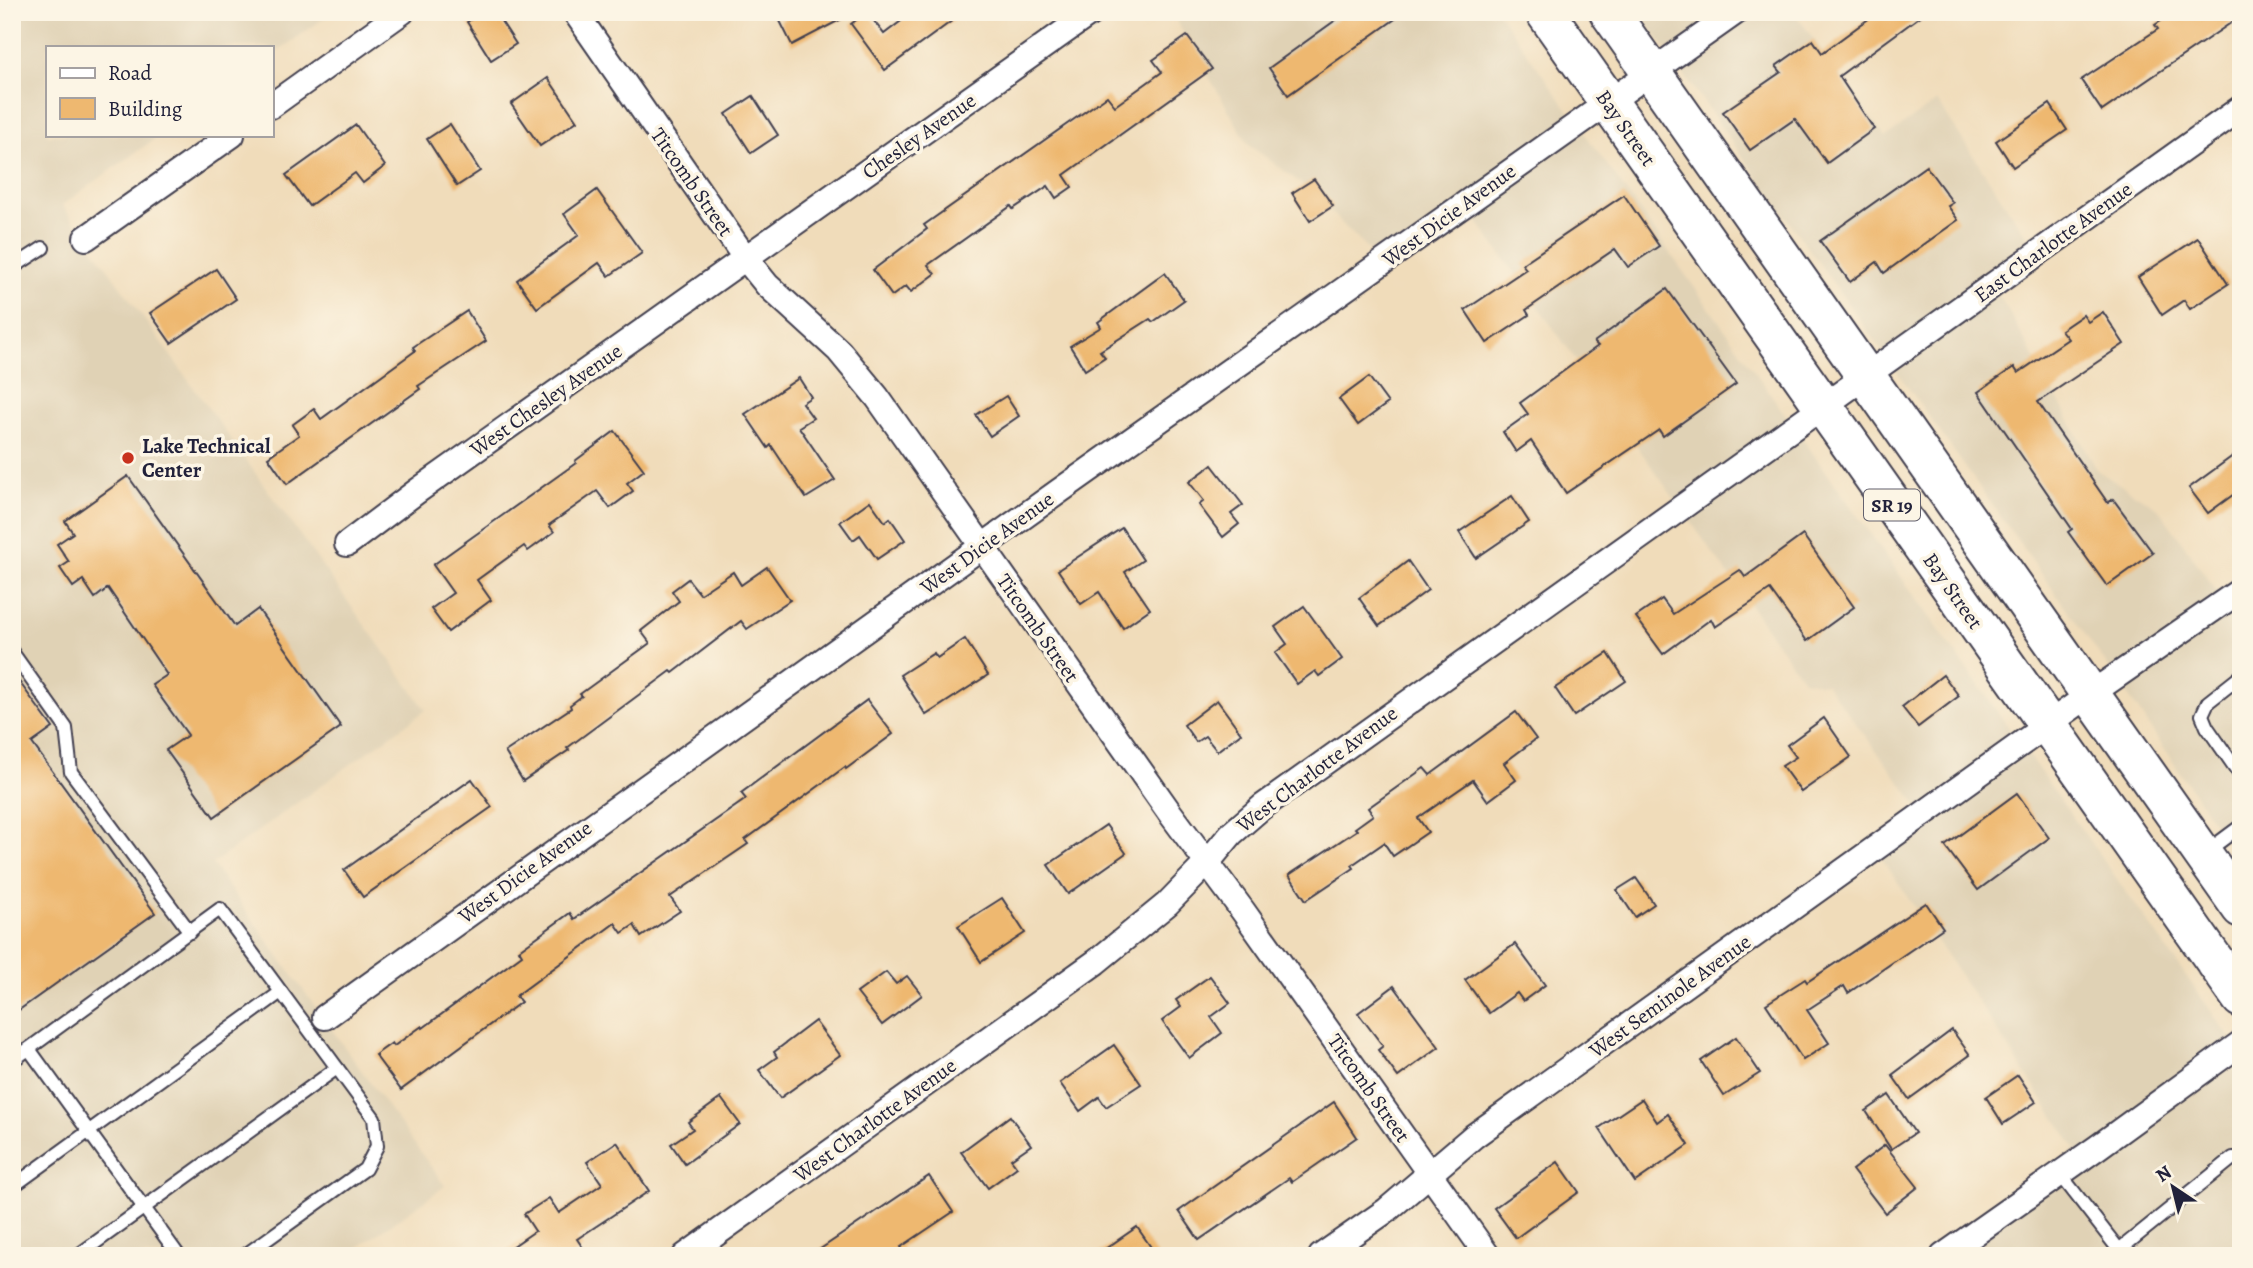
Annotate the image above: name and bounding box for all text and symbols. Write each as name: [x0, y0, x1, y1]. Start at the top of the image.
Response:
legend: [46, 46, 273, 136]
text: Road: [108, 59, 152, 87]
street label: Bay Street: [1590, 84, 1662, 172]
street label: Chesley Avenue: [857, 86, 981, 186]
text: Building: [108, 95, 183, 123]
street label: Titcomb Street: [644, 122, 740, 242]
street label: West Dicie Avenue: [1376, 157, 1521, 274]
street label: East Charlotte Avenue: [1968, 175, 2138, 309]
street label: West Chesley Avenue: [464, 337, 628, 464]
place label: Lake Technical Center: [142, 432, 271, 484]
marker: Lake Technical Center: [120, 450, 136, 466]
street label: West Dicie Avenue: [914, 485, 1059, 602]
road number: SR 19: [1864, 490, 1920, 520]
street label: Bay Street: [1917, 547, 1989, 635]
street label: Titcomb Street: [990, 568, 1086, 688]
street label: West Charlotte Avenue: [1230, 699, 1403, 839]
street label: West Dicie Avenue: [452, 814, 597, 931]
street label: West Seminole Avenue: [1583, 928, 1757, 1065]
street label: Titcomb Street: [1321, 1028, 1417, 1148]
street label: West Charlotte Avenue: [787, 1051, 962, 1189]
north arrow: [2138, 1152, 2208, 1222]
text: N: [2151, 1159, 2177, 1189]

